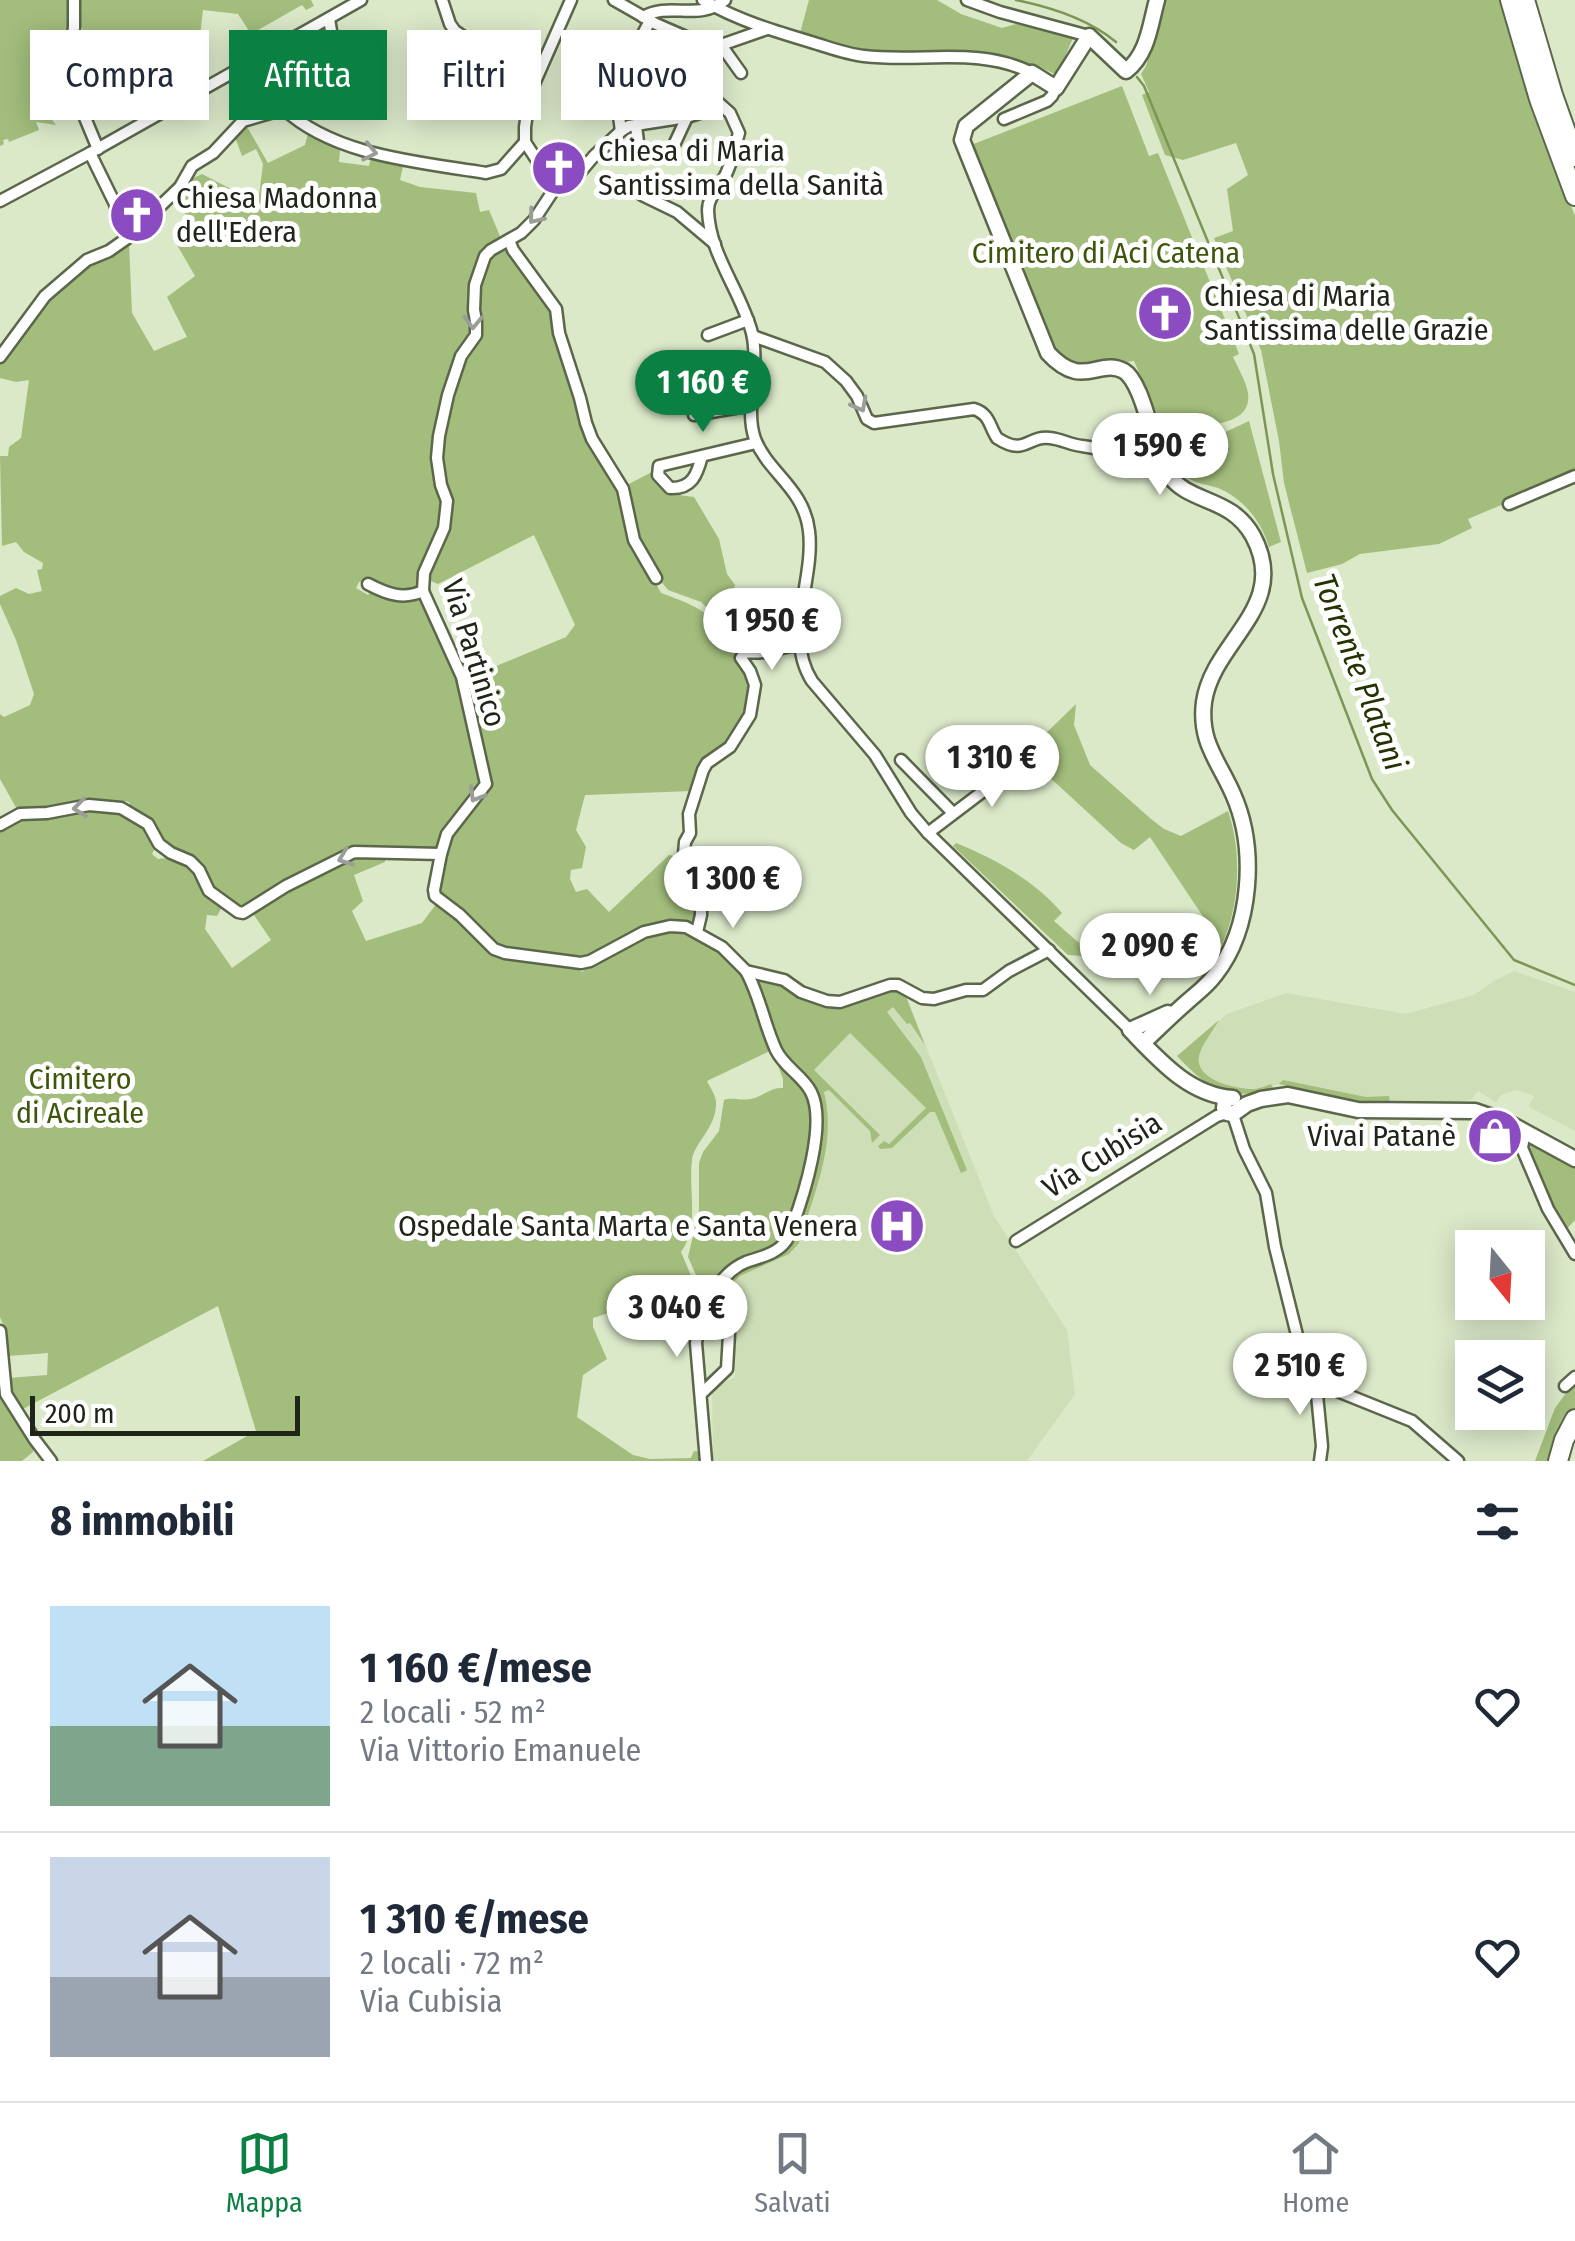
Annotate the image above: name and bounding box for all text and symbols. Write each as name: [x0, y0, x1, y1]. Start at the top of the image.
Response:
chip: Compra: [30, 30, 209, 120]
chip: Affitta: [229, 30, 387, 120]
chip: Filtri: [407, 30, 541, 120]
chip: Nuovo: [561, 30, 723, 120]
place label: Chiesa di Maria Santissima della Sanità: [598, 133, 884, 203]
church icon: Chiesa di Maria Santissima della Sanità: [529, 138, 589, 198]
one-way arrow: [361, 140, 378, 161]
place label: Chiesa Madonna dell'Edera: [176, 180, 378, 250]
church icon: Chiesa Madonna dell'Edera: [107, 185, 167, 245]
one-way arrow: [529, 205, 547, 223]
park label: Cimitero di Aci Catena: [972, 235, 1240, 271]
place label: Chiesa di Maria Santissima delle Grazie: [1204, 278, 1489, 348]
church icon: Chiesa di Maria Santissima delle Grazie: [1135, 283, 1195, 343]
one-way arrow: [463, 315, 484, 330]
pin: 1 160 €: [611, 350, 795, 435]
text: 1 160 €: [657, 363, 749, 401]
one-way arrow: [848, 394, 867, 412]
pin: 1 590 €: [1068, 413, 1252, 498]
text: 1 590 €: [1113, 426, 1207, 464]
water label: Torrente Platani: [1305, 568, 1415, 776]
street label: Via Partinico: [434, 575, 514, 731]
pin: 1 950 €: [680, 588, 864, 673]
text: 1 950 €: [725, 601, 819, 639]
pin: 1 310 €: [900, 725, 1084, 810]
text: 1 310 €: [947, 738, 1037, 776]
one-way arrow: [469, 784, 489, 802]
one-way arrow: [72, 797, 88, 818]
one-way arrow: [337, 846, 354, 867]
pin: 1 300 €: [641, 846, 825, 931]
text: 1 300 €: [686, 859, 780, 897]
pin: 2 090 €: [1058, 913, 1242, 998]
text: 2 090 €: [1102, 926, 1198, 964]
park label: Cimitero di Acireale: [16, 1061, 144, 1131]
street label: Via Cubisia: [1036, 1104, 1168, 1206]
shop icon: Vivai Patanè: [1465, 1106, 1525, 1166]
place label: Vivai Patanè: [1307, 1118, 1456, 1154]
hospital icon: Ospedale Santa Marta e Santa Venera: [867, 1196, 927, 1256]
place label: Ospedale Santa Marta e Santa Venera: [398, 1208, 858, 1244]
north arrow: [1455, 1230, 1545, 1320]
map controls: [1455, 1230, 1545, 1430]
pin: 3 040 €: [585, 1275, 769, 1360]
text: 3 040 €: [629, 1288, 726, 1326]
pin: 2 510 €: [1208, 1333, 1392, 1418]
button: layers: [1455, 1340, 1545, 1430]
text: 2 510 €: [1255, 1346, 1345, 1384]
scale bar: [30, 1391, 300, 1436]
text: 200 m: [45, 1397, 115, 1430]
icon: filters: [1470, 1494, 1525, 1549]
text: 8 immobili: [50, 1496, 234, 1546]
text: 1 160 €/mese: [360, 1643, 592, 1693]
icon: home: [130, 1646, 250, 1766]
icon: heart: [1470, 1679, 1525, 1734]
text: 2 locali · 52 m²: [360, 1693, 546, 1731]
text: Via Vittorio Emanuele: [360, 1731, 641, 1769]
text: 1 310 €/mese: [360, 1894, 589, 1944]
icon: home: [130, 1897, 250, 2017]
icon: heart: [1470, 1930, 1525, 1985]
text: 2 locali · 72 m²: [360, 1944, 544, 1982]
text: Via Cubisia: [360, 1982, 503, 2020]
tab: Mappa: [226, 2126, 303, 2219]
tab: Salvati: [754, 2126, 831, 2219]
tab: Home: [1282, 2126, 1349, 2219]

